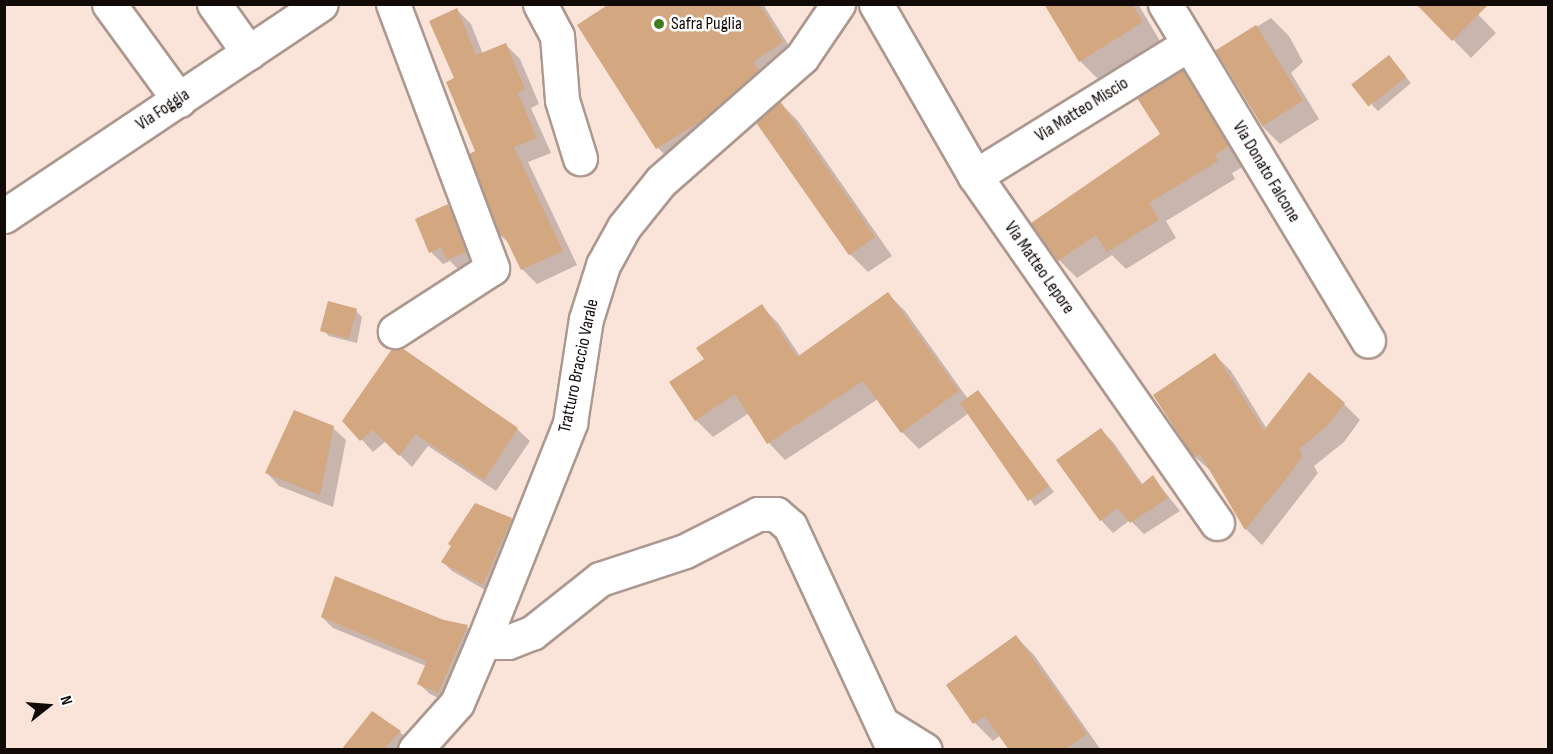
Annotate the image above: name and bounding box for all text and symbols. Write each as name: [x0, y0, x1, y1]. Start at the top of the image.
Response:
place label: Safra Puglia: [671, 13, 742, 35]
marker: Safra Puglia: [652, 17, 666, 31]
street label: Via Matteo Miscio: [1031, 73, 1133, 147]
street label: Via Foggia: [132, 84, 194, 136]
street label: Via Donato Falcone: [1227, 117, 1305, 227]
street label: Via Matteo Lepore: [999, 218, 1079, 318]
street label: Tratturo Braccio Varale: [554, 297, 604, 435]
north arrow: [18, 676, 78, 736]
text: N: [55, 694, 76, 707]

